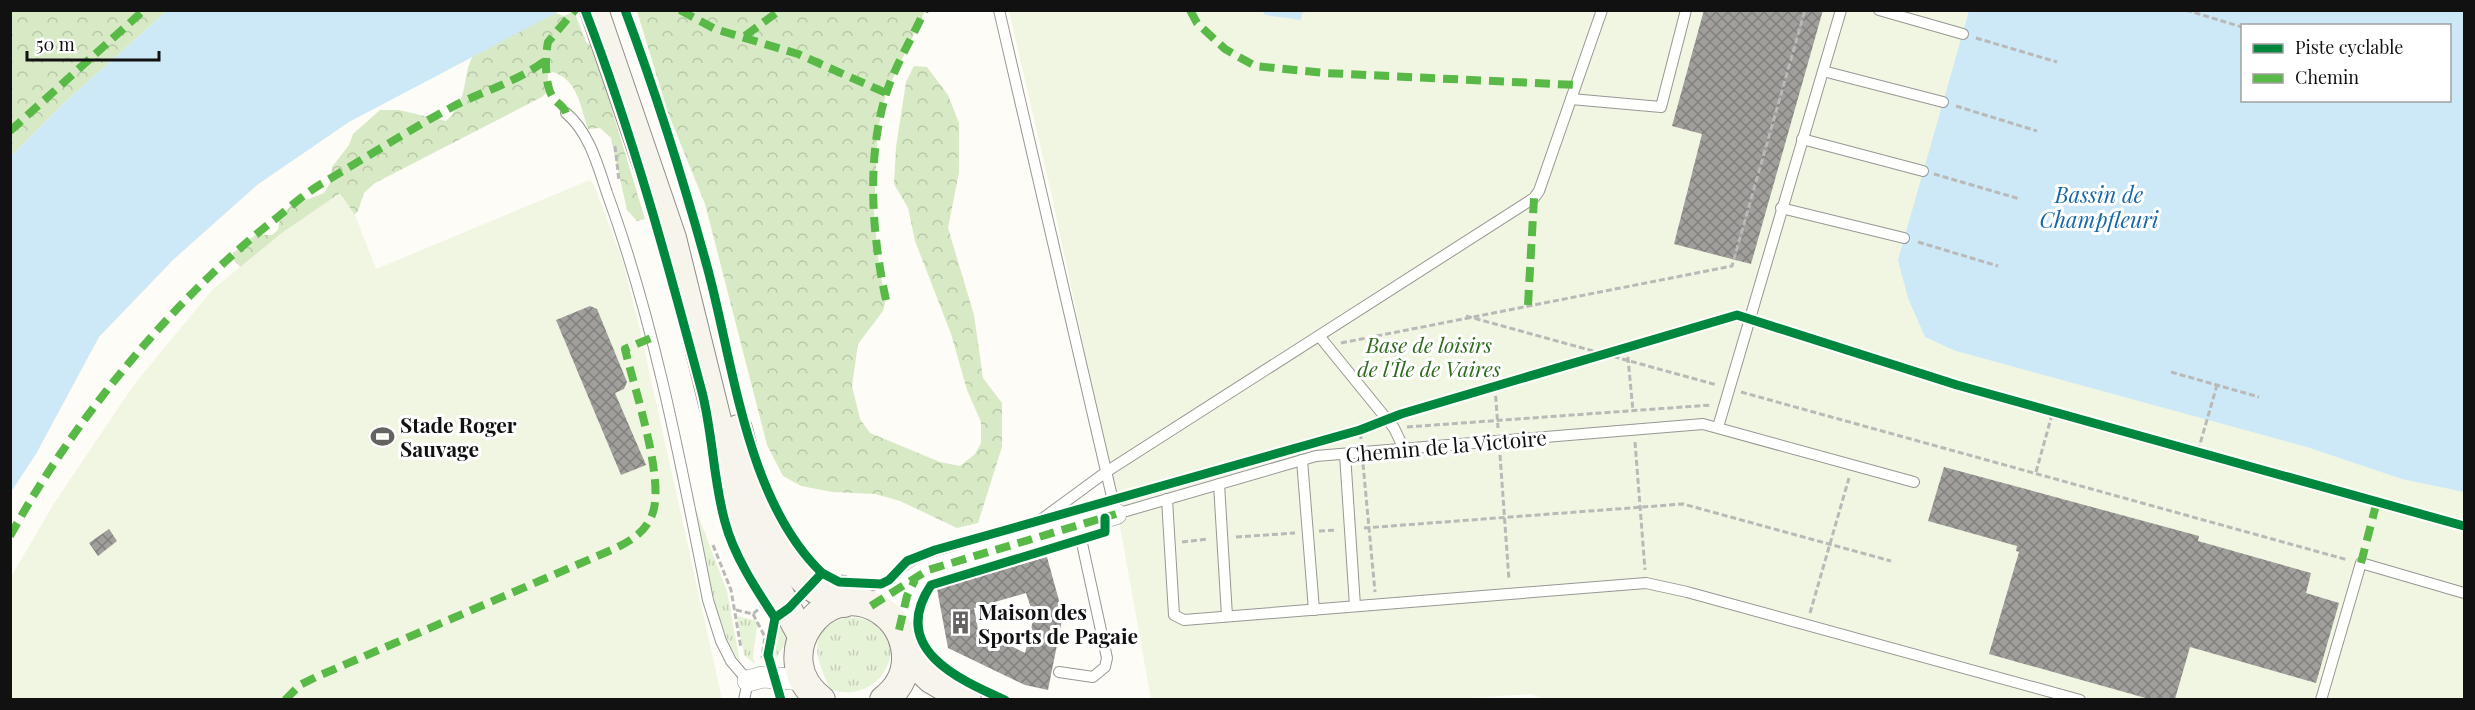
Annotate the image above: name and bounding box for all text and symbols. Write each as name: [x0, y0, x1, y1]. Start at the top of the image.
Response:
scale bar: [27, 24, 159, 62]
legend: [2241, 24, 2451, 102]
text: 50 m: [36, 32, 75, 56]
text: Piste cyclable: [2295, 35, 2403, 59]
text: Chemin: [2295, 65, 2359, 89]
water label: Bassin de Champfleuri: [2040, 179, 2159, 234]
park label: Base de loisirs de l'Île de Vaires: [1357, 330, 1501, 382]
place label: Stade Roger Sauvage: [400, 410, 517, 462]
street label: Chemin de la Victoire: [1344, 422, 1548, 468]
sports icon: Stade Roger Sauvage: [369, 423, 395, 449]
place label: Maison des Sports de Pagaie: [978, 597, 1138, 649]
building icon: Maison des Sports de Pagaie: [947, 610, 973, 636]

